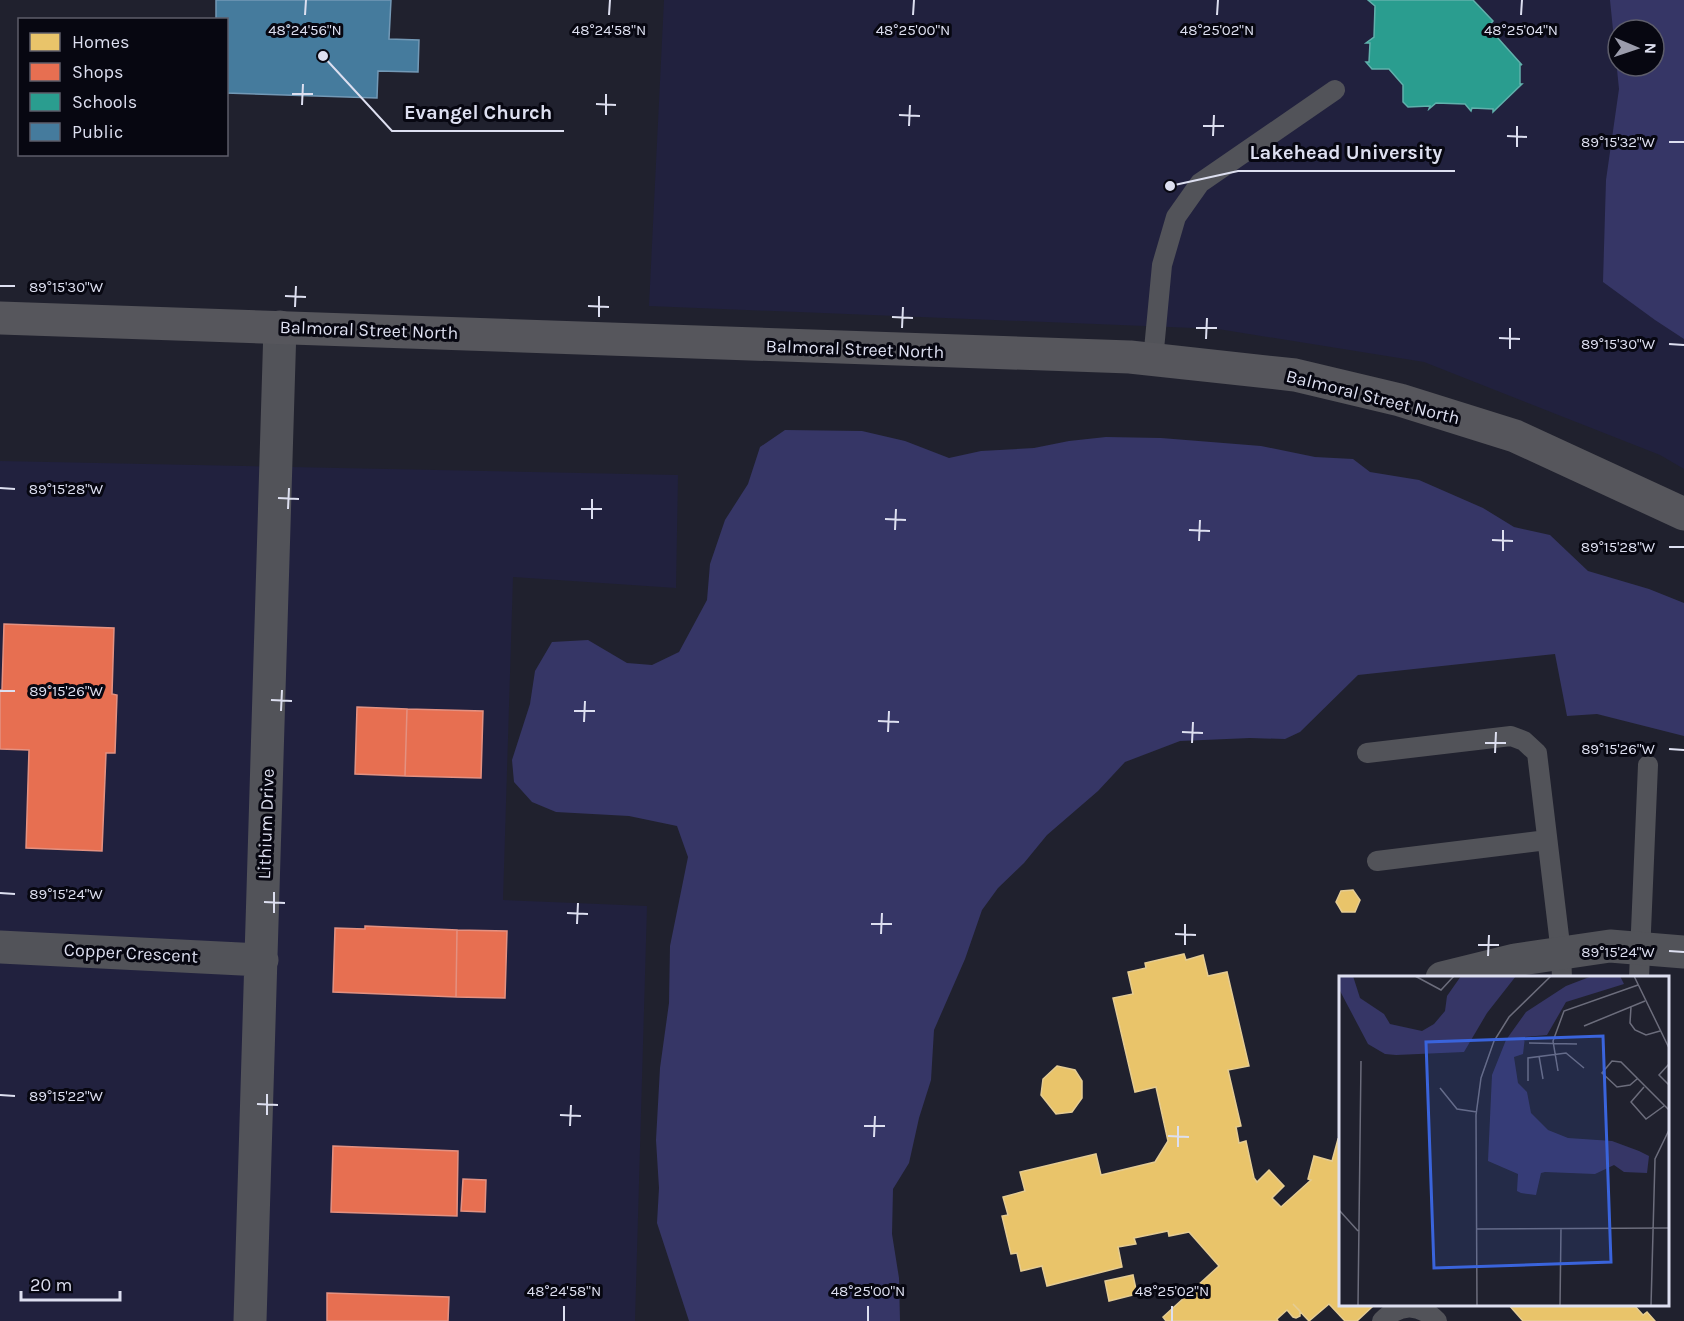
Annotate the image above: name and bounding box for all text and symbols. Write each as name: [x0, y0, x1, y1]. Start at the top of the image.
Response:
legend: [18, 18, 228, 156]
north arrow: [1606, 18, 1666, 78]
text: 48°24'56"N: [268, 21, 342, 39]
text: 48°24'58"N: [572, 21, 646, 39]
text: 48°25'00"N: [876, 21, 950, 39]
text: 48°25'02"N: [1180, 21, 1254, 39]
text: 48°25'04"N: [1484, 21, 1558, 39]
text: Homes: [72, 31, 129, 53]
text: N: [1641, 42, 1660, 55]
text: Shops: [72, 61, 124, 83]
text: Schools: [72, 91, 137, 113]
callout: Evangel Church: [392, 93, 564, 131]
text: Evangel Church: [404, 101, 552, 124]
text: Public: [72, 121, 123, 143]
callout: Lakehead University: [1238, 133, 1455, 171]
text: 89°15'32"W: [1581, 133, 1656, 151]
text: Lakehead University: [1250, 141, 1442, 164]
text: 89°15'30"W: [29, 278, 104, 296]
street label: Balmoral Street North: [279, 316, 459, 344]
street label: Balmoral Street North: [765, 335, 945, 363]
text: 89°15'30"W: [1581, 335, 1656, 353]
street label: Balmoral Street North: [1284, 365, 1462, 429]
text: 89°15'28"W: [29, 480, 104, 498]
text: 89°15'28"W: [1581, 538, 1656, 556]
text: 89°15'26"W: [29, 682, 103, 700]
text: 89°15'26"W: [1581, 740, 1655, 758]
street label: Lithium Drive: [253, 768, 279, 880]
text: 89°15'24"W: [29, 885, 103, 903]
street label: Copper Crescent: [63, 938, 199, 968]
text: 89°15'24"W: [1581, 943, 1655, 961]
inset map: [1339, 976, 1669, 1306]
text: 89°15'22"W: [29, 1087, 104, 1105]
scale bar: [21, 1264, 120, 1302]
text: 20 m: [30, 1274, 72, 1296]
text: 48°24'58"N: [527, 1282, 601, 1300]
text: 48°25'00"N: [831, 1282, 905, 1300]
text: 48°25'02"N: [1135, 1282, 1209, 1300]

